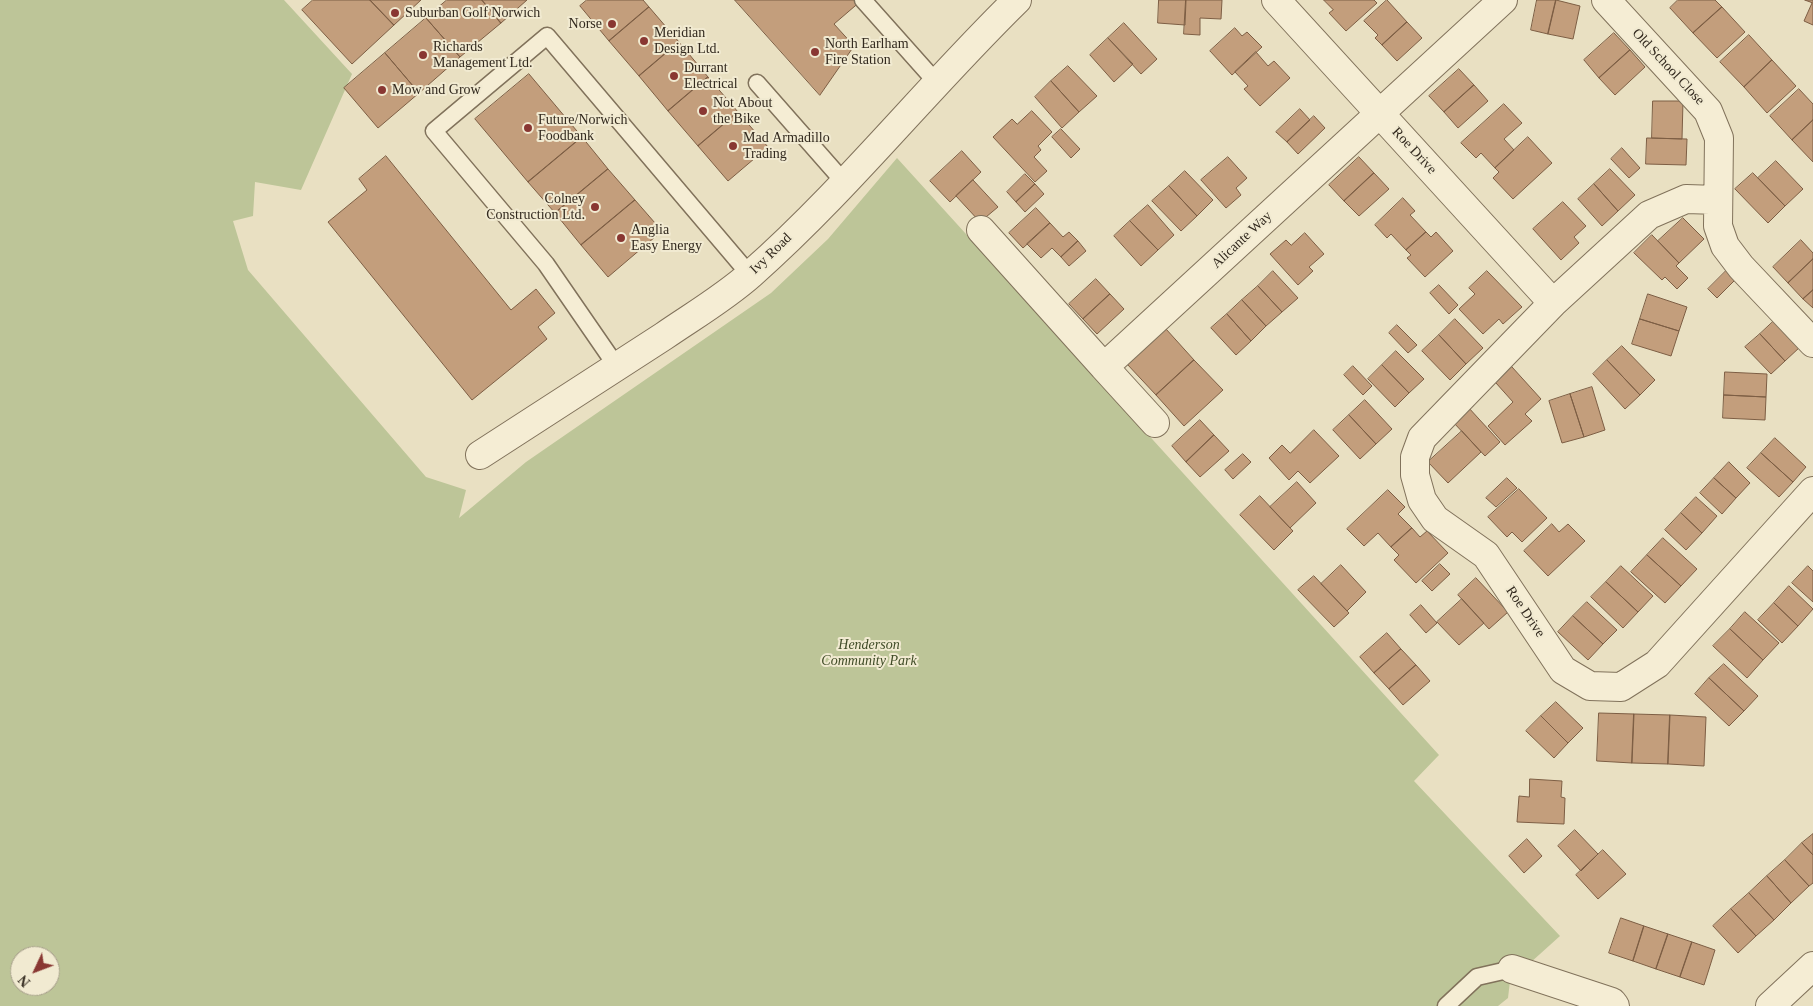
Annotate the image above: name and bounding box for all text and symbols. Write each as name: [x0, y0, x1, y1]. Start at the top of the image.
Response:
place label: Suburban Golf Norwich: [405, 5, 540, 21]
marker: Suburban Golf Norwich: [389, 7, 401, 19]
place label: Norse: [569, 16, 602, 32]
marker: Norse: [606, 18, 618, 30]
place label: Meridian Design Ltd.: [654, 25, 720, 58]
street label: Old School Close: [1628, 25, 1708, 109]
marker: Meridian Design Ltd.: [638, 35, 650, 47]
place label: North Earlham Fire Station: [825, 36, 909, 68]
place label: Richards Management Ltd.: [433, 39, 533, 72]
marker: North Earlham Fire Station: [809, 46, 821, 58]
marker: Richards Management Ltd.: [417, 49, 429, 61]
place label: Durrant Electrical: [684, 60, 738, 92]
marker: Durrant Electrical: [668, 70, 680, 82]
place label: Mow and Grow: [392, 82, 481, 98]
marker: Mow and Grow: [376, 84, 388, 96]
place label: Not About the Bike: [713, 95, 772, 128]
marker: Not About the Bike: [697, 105, 709, 117]
place label: Future/Norwich Foodbank: [538, 112, 627, 144]
marker: Future/Norwich Foodbank: [522, 122, 534, 134]
street label: Roe Drive: [1388, 124, 1440, 178]
place label: Mad Armadillo Trading: [743, 130, 830, 162]
marker: Mad Armadillo Trading: [727, 140, 739, 152]
place label: Colney Construction Ltd.: [486, 191, 585, 223]
marker: Colney Construction Ltd.: [589, 201, 601, 213]
street label: Alicante Way: [1208, 208, 1276, 272]
place label: Anglia Easy Energy: [631, 222, 702, 254]
street label: Ivy Road: [747, 230, 795, 278]
marker: Anglia Easy Energy: [615, 232, 627, 244]
street label: Roe Drive: [1502, 583, 1548, 641]
park label: Henderson Community Park: [821, 637, 917, 670]
north arrow: [10, 946, 60, 996]
text: N: [15, 972, 33, 990]

